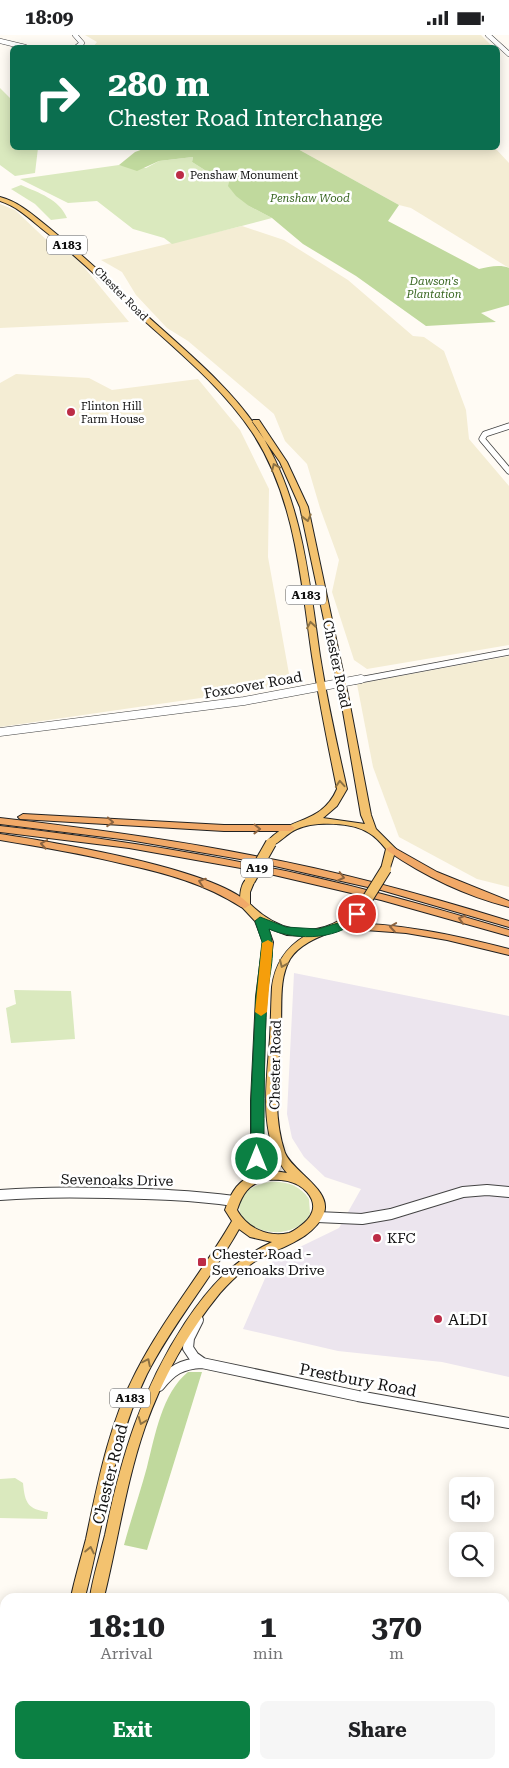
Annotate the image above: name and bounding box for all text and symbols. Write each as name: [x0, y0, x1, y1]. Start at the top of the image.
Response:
text: 18:09: [25, 6, 74, 29]
text: 280 m: [108, 64, 209, 105]
icon: right: [25, 65, 90, 130]
text: Chester Road Interchange: [108, 106, 383, 131]
marker: Penshaw Monument: [174, 169, 186, 181]
place label: Penshaw Monument: [190, 169, 298, 182]
park label: Penshaw Wood: [269, 192, 350, 205]
road number: A183: [47, 235, 87, 255]
street label: Chester Road: [91, 264, 151, 324]
park label: Dawson's Plantation: [405, 275, 462, 301]
place label: Flinton Hill Farm House: [81, 400, 144, 426]
marker: Flinton Hill Farm House: [65, 406, 77, 418]
one-way arrow: [271, 463, 282, 472]
one-way arrow: [301, 514, 312, 523]
road number: A183: [286, 585, 326, 605]
street label: Chester Road: [320, 618, 354, 710]
one-way arrow: [306, 620, 317, 628]
street label: Foxcover Road: [203, 668, 303, 702]
one-way arrow: [334, 780, 345, 788]
one-way arrow: [106, 816, 114, 827]
one-way arrow: [253, 823, 261, 834]
one-way arrow: [40, 840, 49, 850]
road number: A19: [241, 859, 273, 877]
one-way arrow: [337, 871, 346, 882]
one-way arrow: [199, 878, 207, 888]
pin: [336, 893, 378, 935]
icon: arrive: [343, 900, 371, 928]
one-way arrow: [459, 915, 467, 925]
one-way arrow: [388, 923, 397, 933]
one-way arrow: [279, 959, 290, 968]
street label: Chester Road: [266, 1020, 284, 1110]
position arrow: [230, 1132, 282, 1184]
street label: Sevenoaks Drive: [61, 1171, 174, 1189]
place label: KFC: [387, 1230, 416, 1246]
marker: KFC: [371, 1232, 383, 1244]
place label: Chester Road - Sevenoaks Drive: [212, 1246, 325, 1278]
marker: Chester Road - Sevenoaks Drive: [196, 1256, 208, 1268]
place label: ALDI: [448, 1310, 487, 1329]
marker: ALDI: [432, 1313, 444, 1325]
one-way arrow: [141, 1358, 151, 1367]
street label: Prestbury Road: [298, 1359, 418, 1401]
road number: A183: [110, 1389, 150, 1407]
one-way arrow: [137, 1416, 148, 1425]
street label: Chester Road: [88, 1422, 132, 1526]
map controls: [449, 1477, 494, 1577]
button: sound: [449, 1477, 494, 1522]
button: search: [449, 1532, 494, 1577]
one-way arrow: [84, 1546, 95, 1555]
text: 18:10: [88, 1609, 165, 1644]
text: 1: [260, 1609, 276, 1644]
text: 370: [371, 1609, 422, 1644]
text: Arrival: [101, 1644, 153, 1663]
text: min: [253, 1644, 283, 1663]
text: m: [389, 1644, 404, 1663]
button: Exit: [15, 1701, 250, 1759]
button: Share: [260, 1701, 495, 1759]

